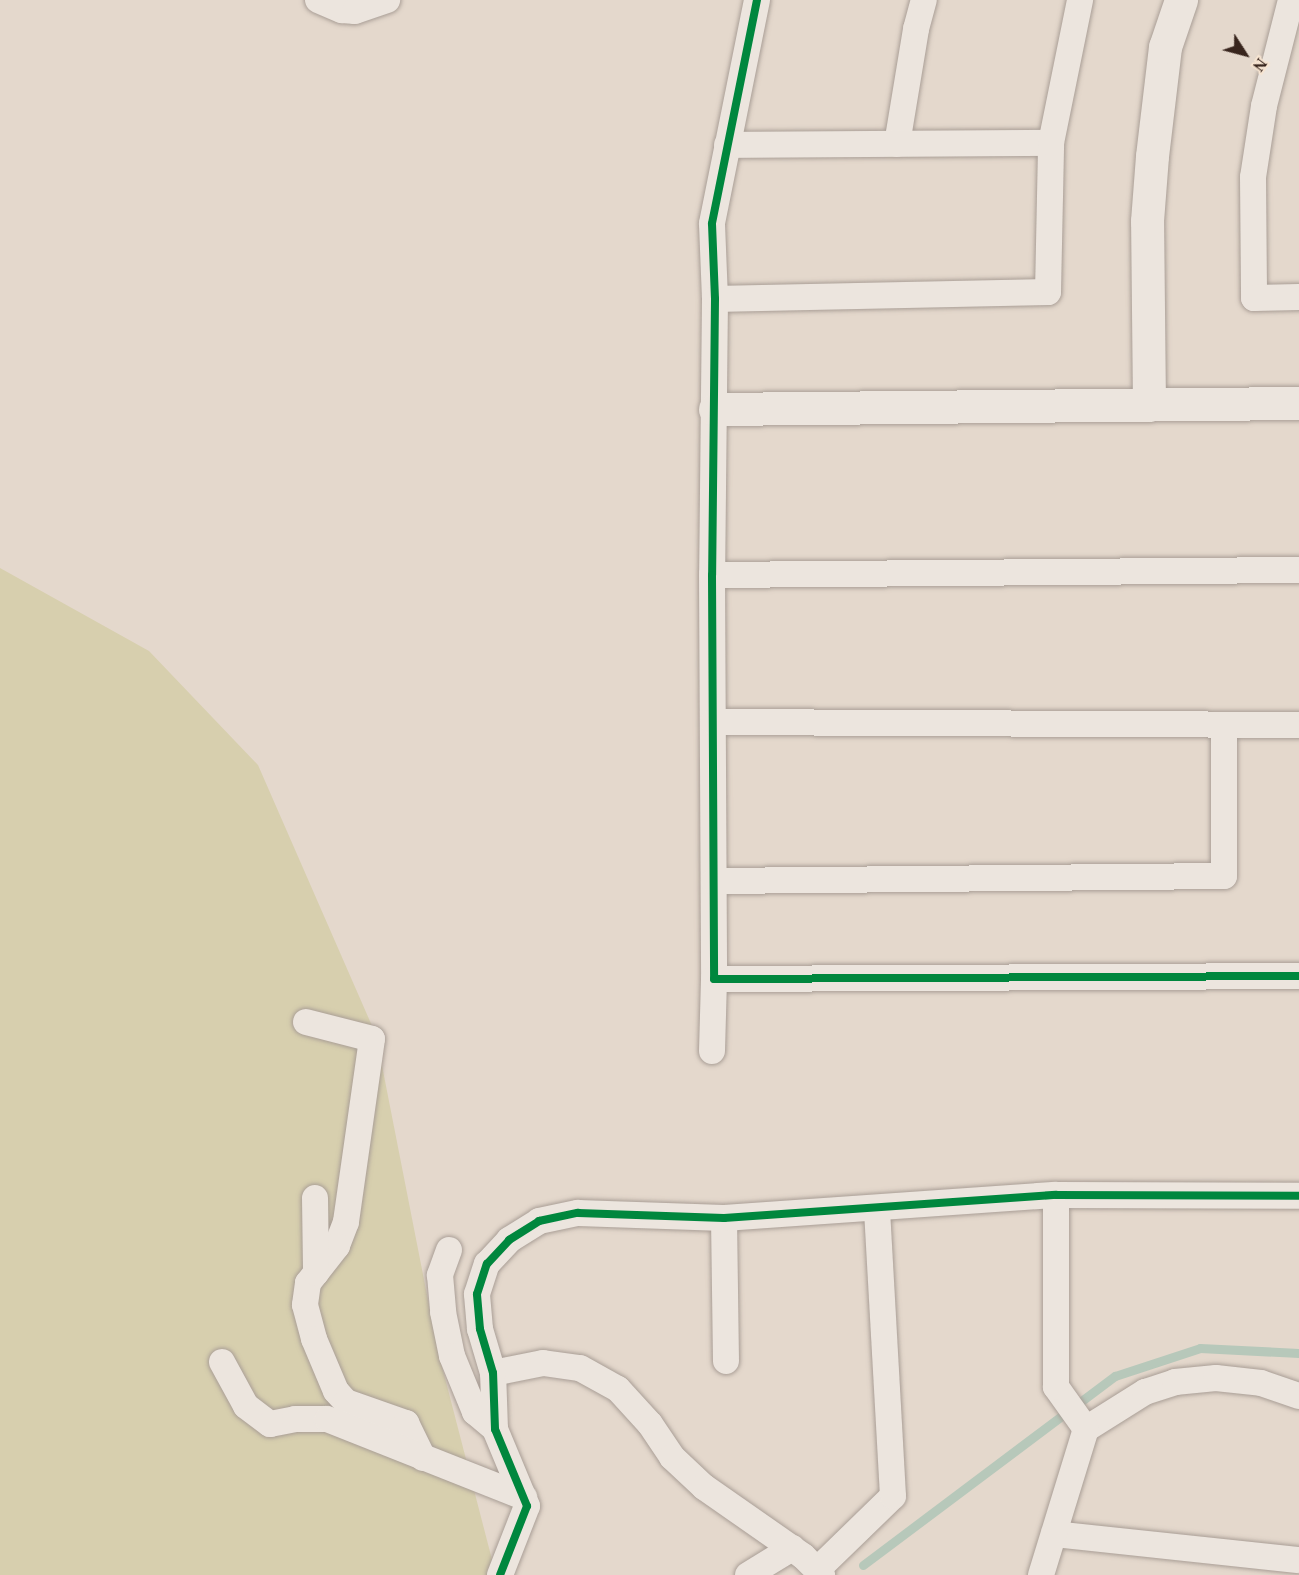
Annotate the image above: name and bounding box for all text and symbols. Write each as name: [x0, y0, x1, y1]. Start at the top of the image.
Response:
north arrow: [1215, 24, 1275, 84]
text: N: [1250, 55, 1270, 75]

